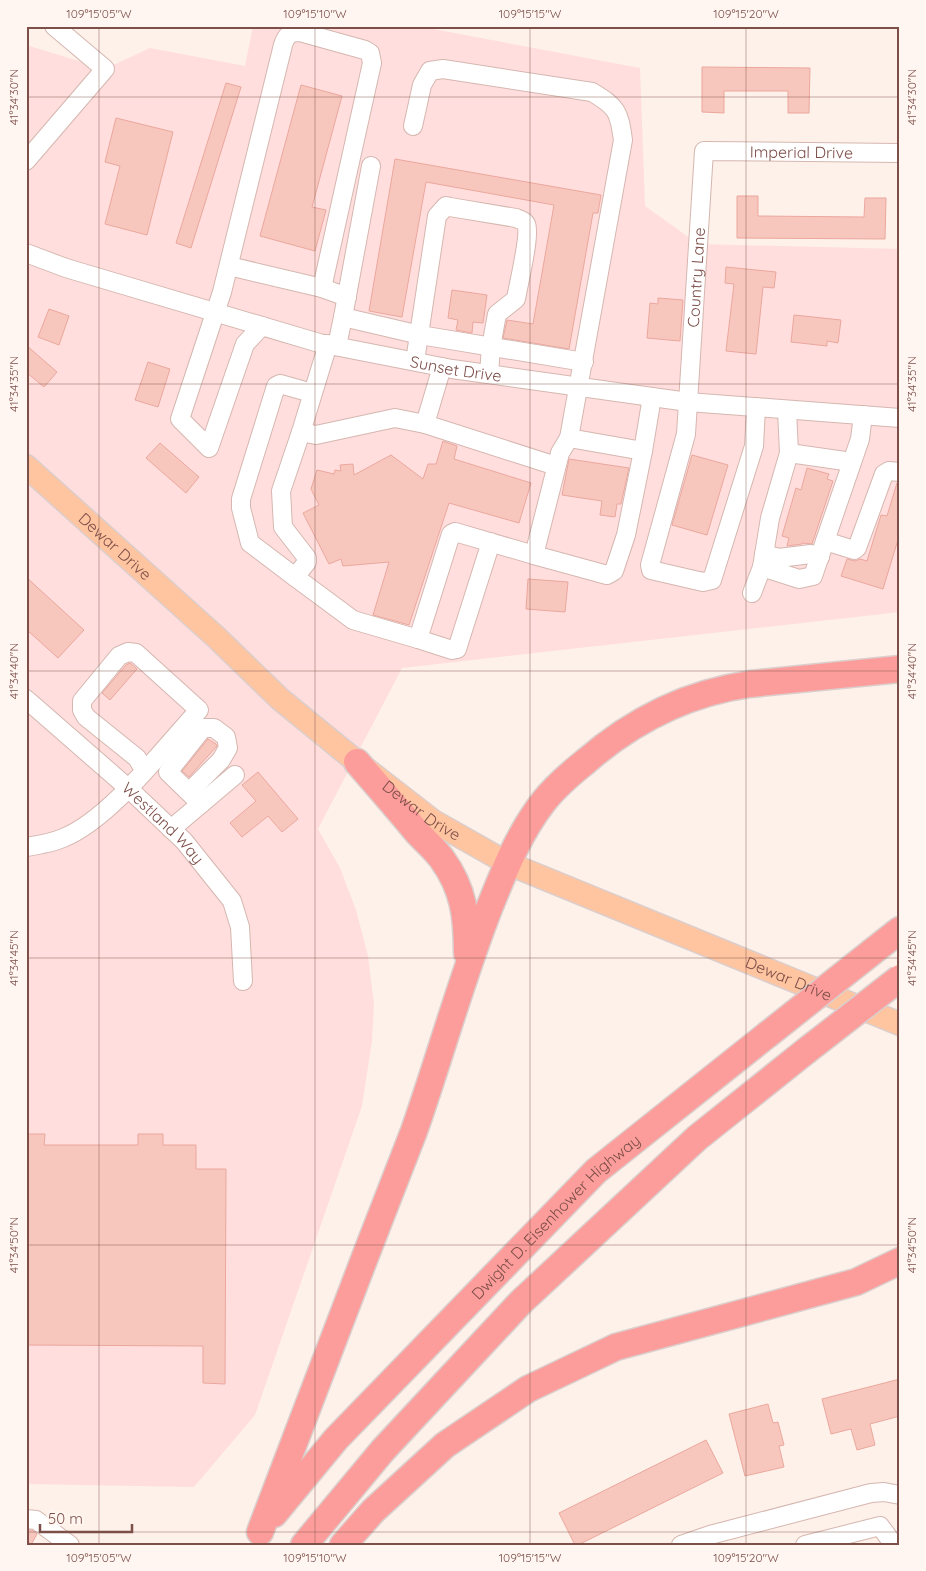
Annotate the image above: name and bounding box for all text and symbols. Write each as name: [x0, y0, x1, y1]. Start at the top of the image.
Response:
text: 109°15'05"W: [66, 6, 132, 21]
text: 109°15'10"W: [283, 6, 347, 21]
text: 109°15'15"W: [499, 6, 562, 21]
text: 109°15'20"W: [713, 6, 779, 21]
text: 41°34'30"N: [6, 69, 21, 125]
text: 41°34'30"N: [904, 69, 919, 125]
street label: Imperial Drive: [750, 141, 853, 163]
street label: Country Lane: [683, 227, 709, 328]
street label: Sunset Drive: [409, 351, 503, 386]
text: 41°34'35"N: [6, 356, 21, 412]
text: 41°34'35"N: [904, 356, 919, 412]
street label: Dewar Drive: [74, 508, 156, 584]
text: 41°34'40"N: [6, 643, 21, 699]
text: 41°34'40"N: [904, 643, 919, 699]
street label: Dewar Drive: [378, 776, 464, 845]
street label: Westland Way: [118, 778, 208, 868]
text: 41°34'45"N: [6, 930, 21, 986]
text: 41°34'45"N: [904, 930, 919, 986]
street label: Dewar Drive: [743, 952, 835, 1005]
street label: Dwight D. Eisenhower Highway: [467, 1130, 644, 1303]
text: 41°34'50"N: [6, 1217, 21, 1273]
text: 41°34'50"N: [904, 1217, 919, 1273]
scale bar: [40, 1501, 132, 1533]
text: 50 m: [48, 1509, 83, 1528]
text: 109°15'05"W: [66, 1550, 132, 1565]
text: 109°15'10"W: [283, 1550, 347, 1565]
text: 109°15'15"W: [499, 1550, 562, 1565]
text: 109°15'20"W: [713, 1550, 779, 1565]

